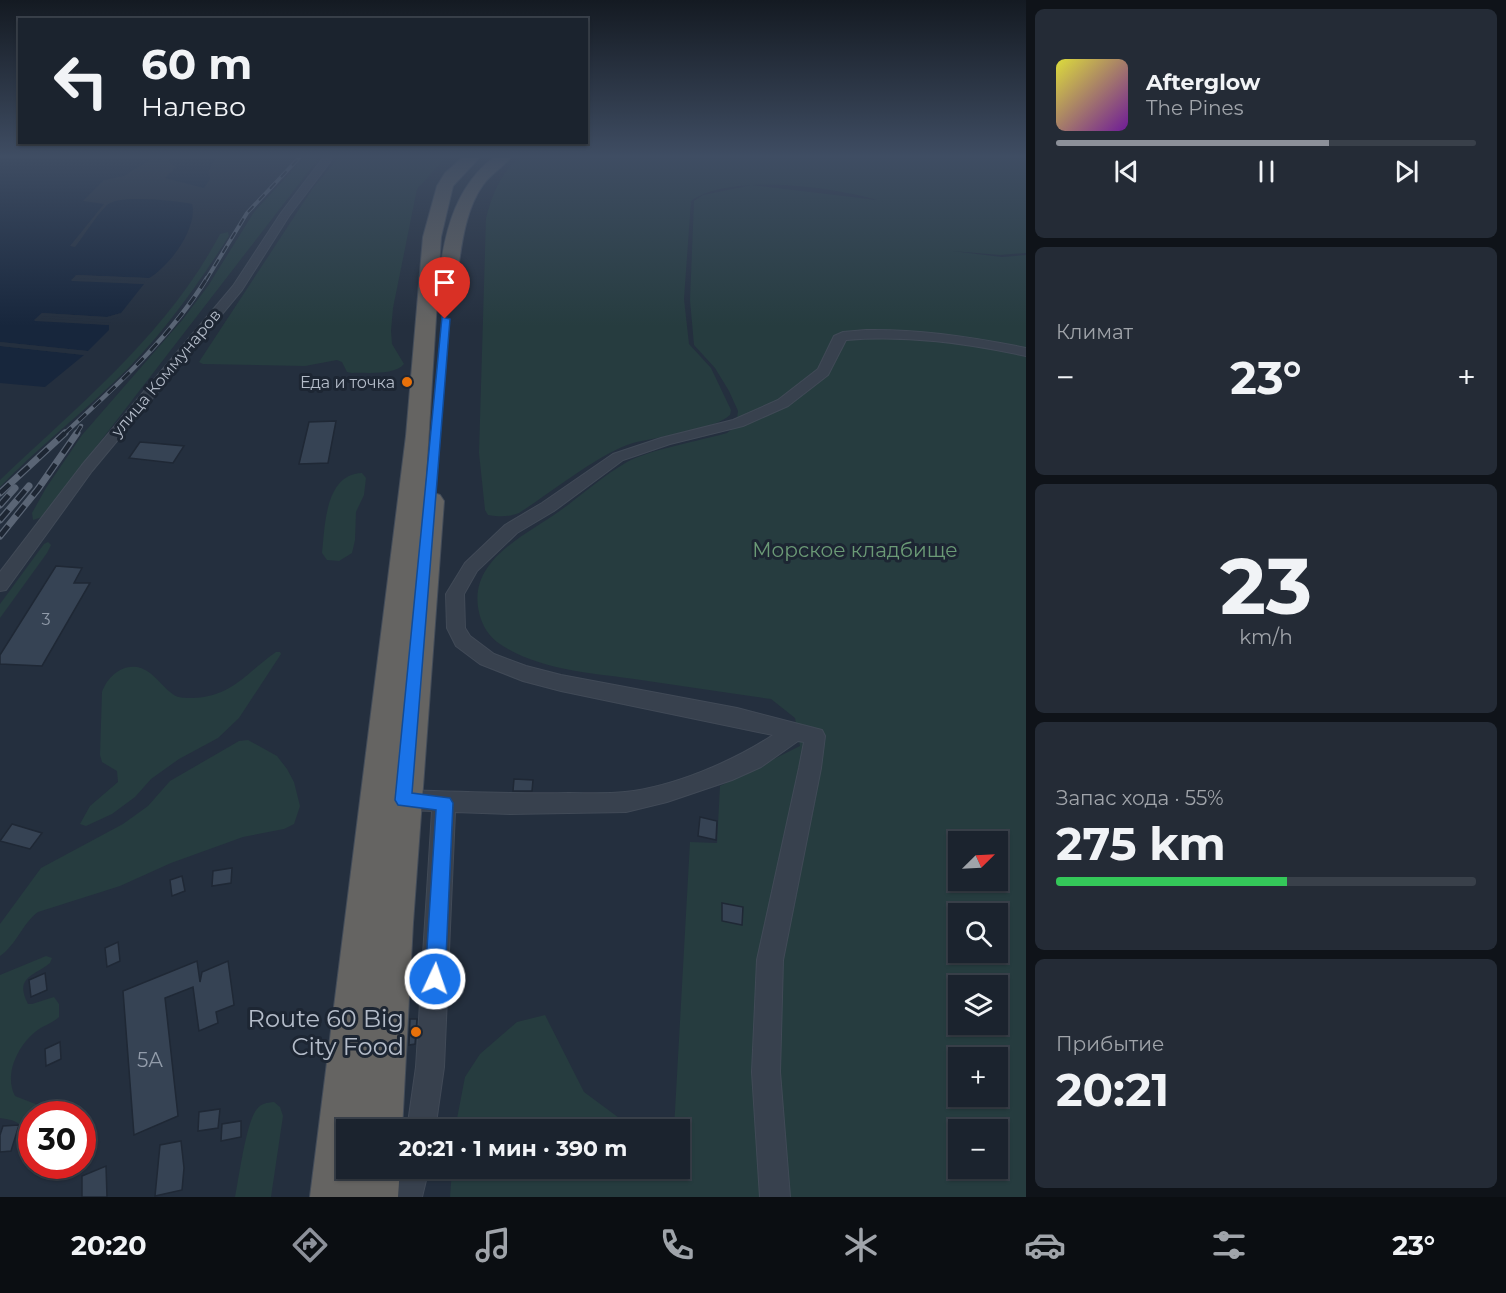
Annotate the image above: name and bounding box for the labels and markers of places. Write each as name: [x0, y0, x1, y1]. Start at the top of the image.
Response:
pin: [419, 257, 470, 319]
place label: Еда и точка: [300, 373, 395, 392]
marker: Еда и точка: [400, 375, 414, 389]
place label: Route 60 Big City Food: [248, 1004, 404, 1061]
marker: Route 60 Big City Food: [409, 1025, 423, 1039]

